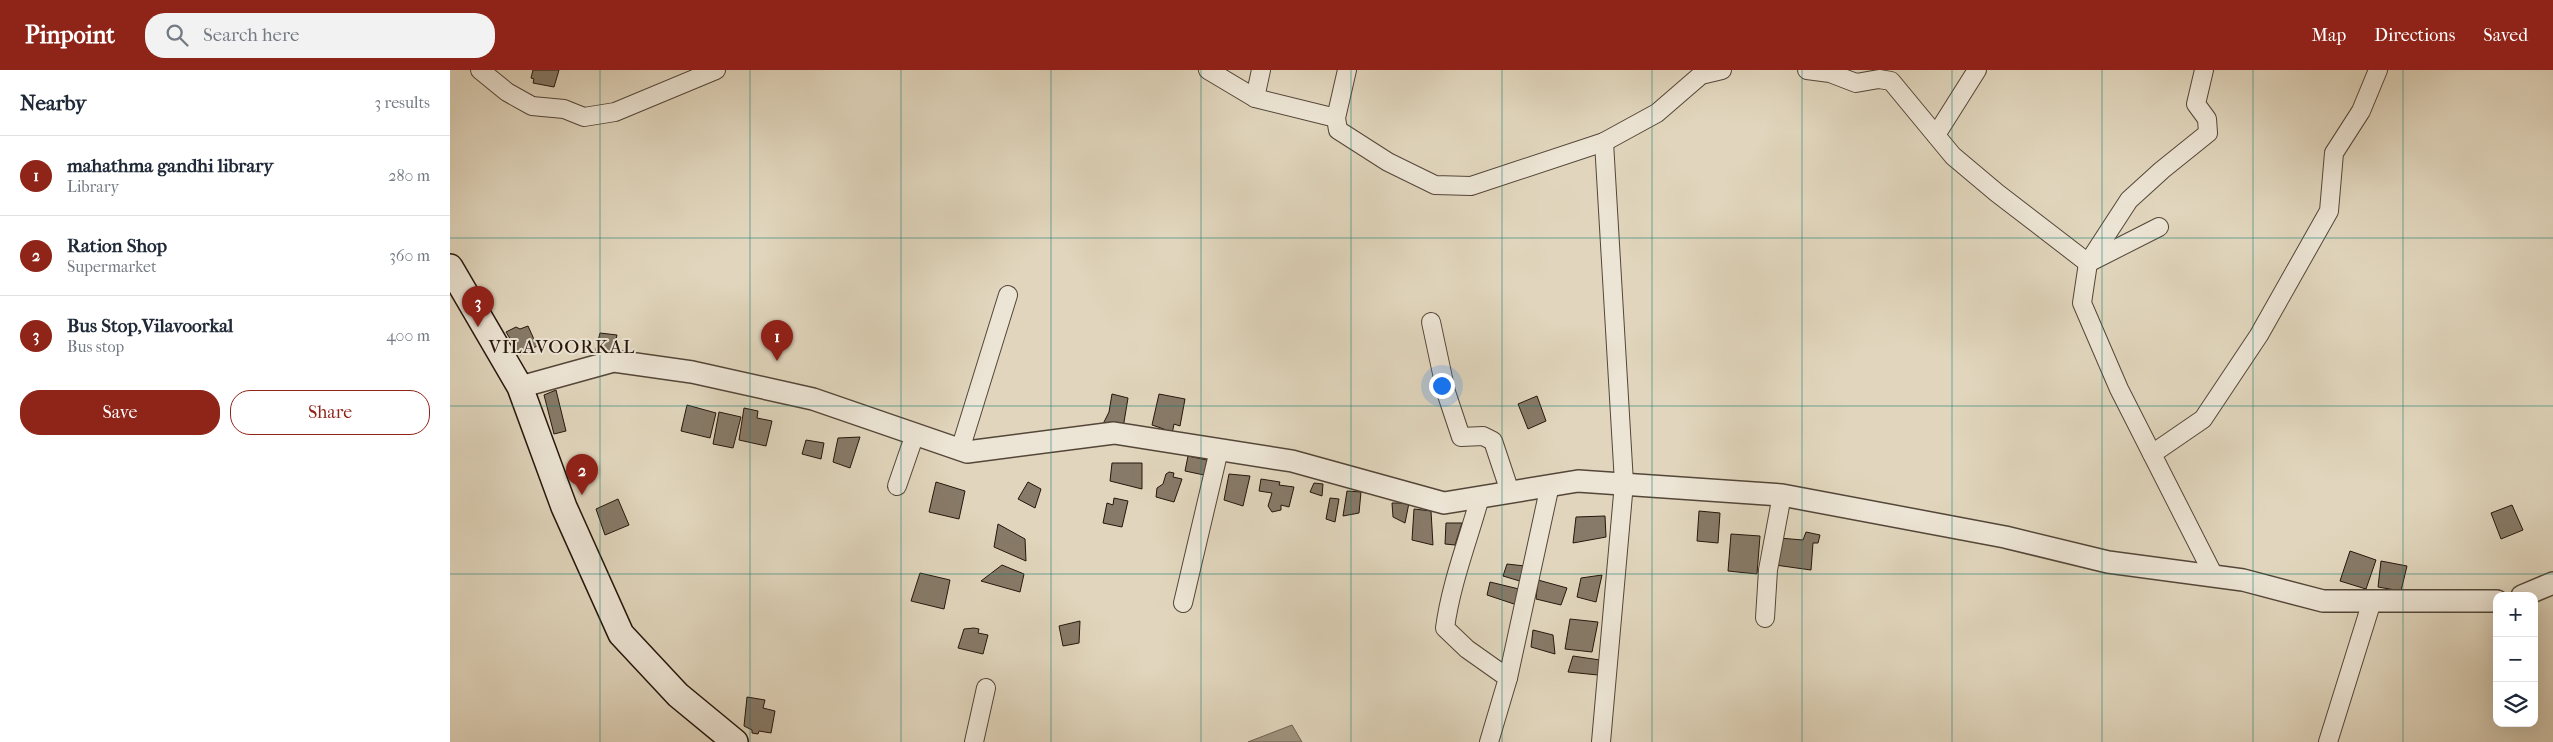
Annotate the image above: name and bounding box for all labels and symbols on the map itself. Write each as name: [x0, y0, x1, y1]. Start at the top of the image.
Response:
pin: 3: [462, 286, 494, 327]
pin: 1: [761, 320, 793, 361]
district label: VILAVOORKAL: [488, 336, 635, 358]
your location: [1429, 373, 1455, 399]
pin: 2: [566, 454, 598, 495]

